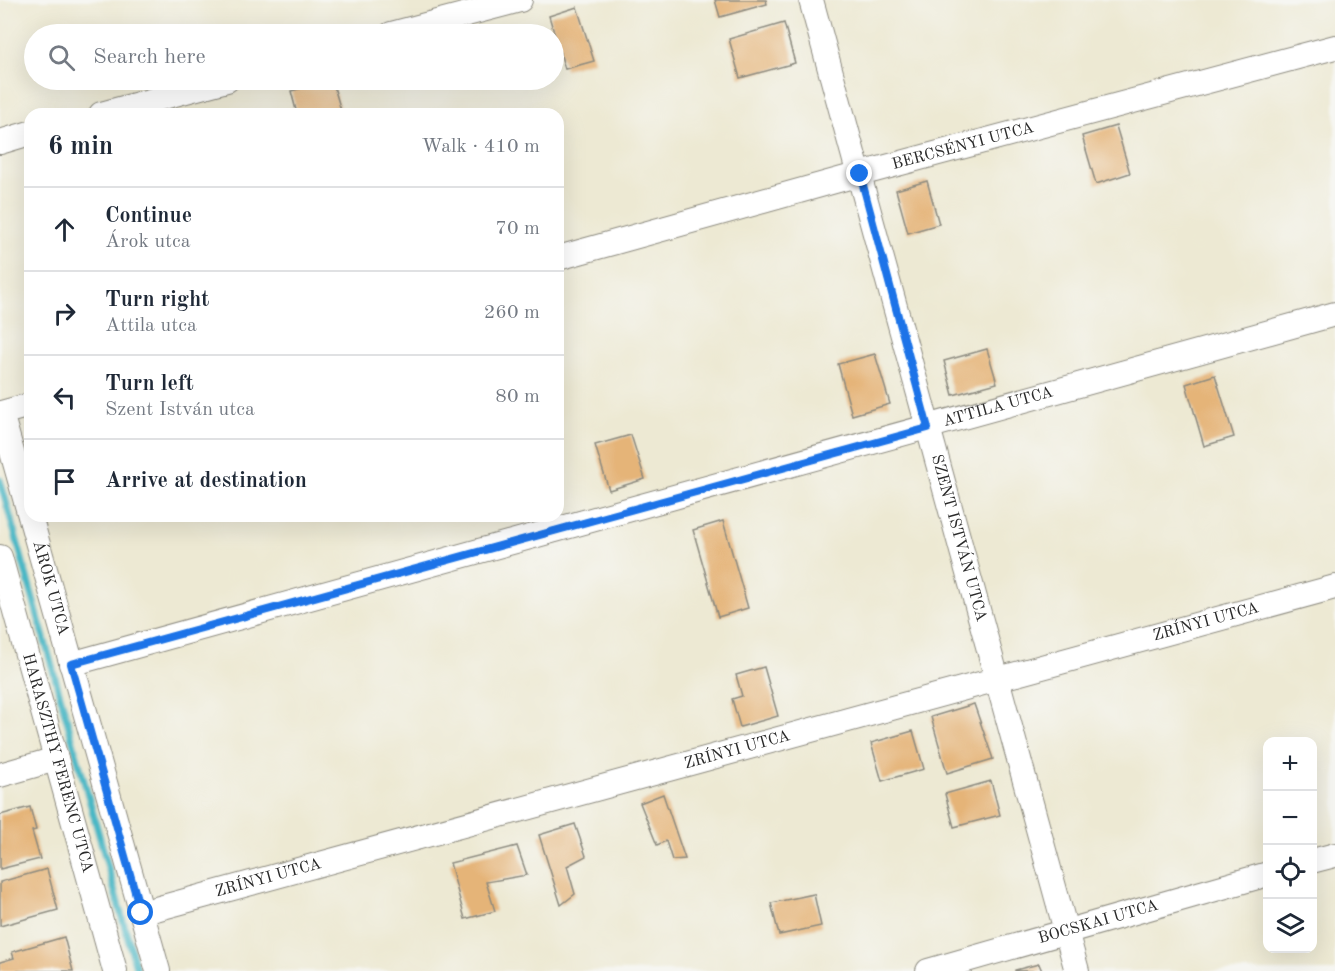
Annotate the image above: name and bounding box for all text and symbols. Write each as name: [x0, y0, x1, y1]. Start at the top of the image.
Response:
search box: [24, 24, 564, 90]
icon: search: [45, 41, 78, 74]
text: Search here: [93, 46, 206, 68]
street label: BERCSÉNYI UTCA: [890, 120, 1036, 173]
text: 6 min: [48, 134, 113, 160]
text: Walk · 410 m: [421, 137, 540, 157]
route end: [846, 160, 872, 186]
text: Continue: [105, 205, 192, 227]
icon: ahead: [48, 213, 81, 246]
text: 70 m: [495, 219, 540, 239]
text: Árok utca: [105, 232, 191, 252]
text: Turn right: [105, 289, 209, 311]
icon: right: [48, 297, 81, 330]
text: 260 m: [484, 303, 540, 323]
text: Attila utca: [105, 316, 197, 336]
text: Turn left: [105, 373, 194, 395]
icon: left: [48, 381, 81, 414]
street label: ATTILA UTCA: [941, 384, 1055, 430]
text: 80 m: [495, 387, 540, 407]
text: Szent István utca: [105, 400, 255, 420]
street label: SZENT ISTVÁN UTCA: [928, 453, 989, 623]
icon: arrive: [48, 465, 81, 498]
text: Arrive at destination: [105, 470, 307, 492]
street label: ÁROK UTCA: [29, 538, 71, 637]
street label: ZRÍNYI UTCA: [1151, 600, 1261, 644]
street label: HARASZTHY FERENC UTCA: [19, 652, 95, 875]
street label: ZRÍNYI UTCA: [682, 728, 792, 772]
map controls: [1263, 737, 1317, 953]
button: +: [1263, 737, 1317, 791]
button: −: [1263, 791, 1317, 845]
button: locate: [1263, 845, 1317, 899]
street label: ZRÍNYI UTCA: [214, 856, 323, 900]
street label: BOCSKAI UTCA: [1036, 898, 1160, 947]
route start: [127, 899, 153, 925]
button: layers: [1263, 899, 1317, 953]

